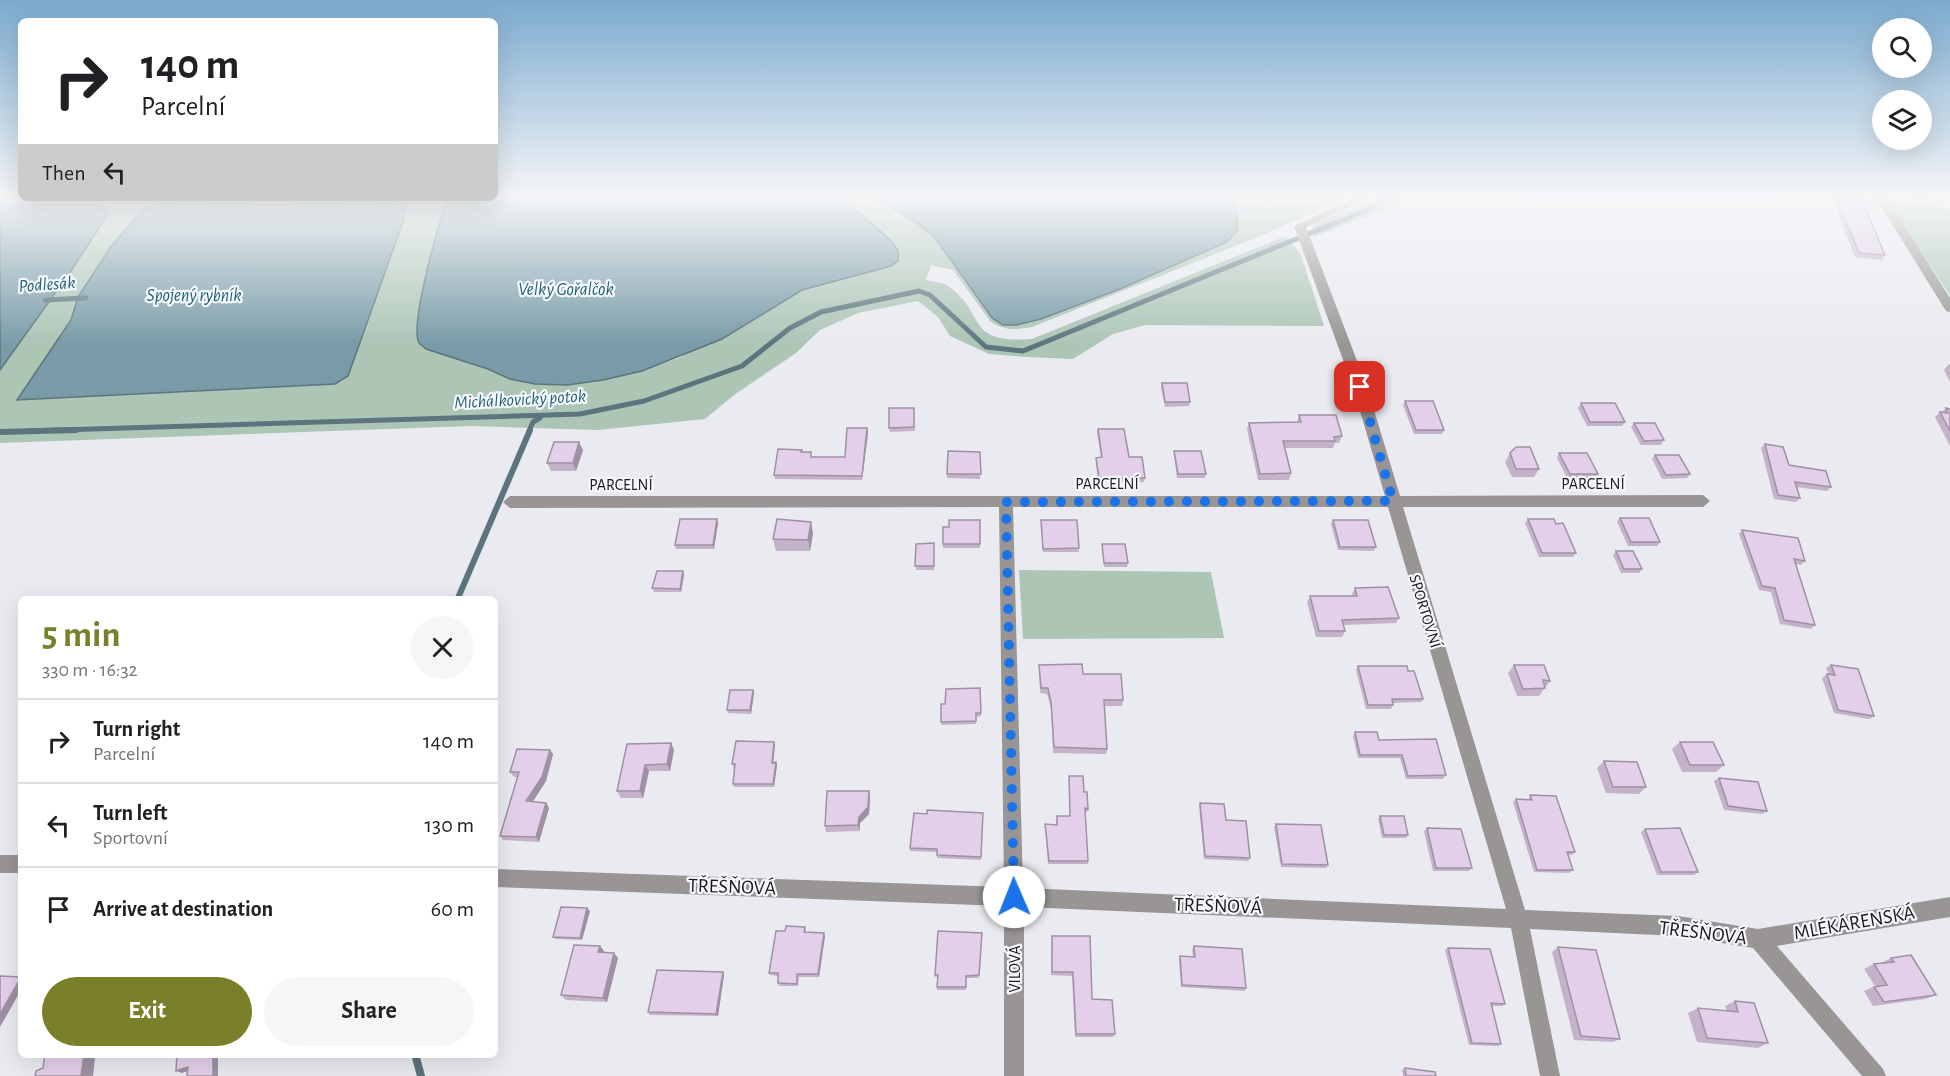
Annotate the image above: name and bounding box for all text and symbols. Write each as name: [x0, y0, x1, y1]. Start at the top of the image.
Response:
map controls: [1872, 18, 1932, 150]
button: search: [1872, 18, 1932, 78]
icon: right: [42, 42, 120, 120]
text: 140 m: [141, 44, 239, 86]
button: layers: [1872, 90, 1932, 150]
text: Parcelní: [141, 93, 225, 120]
icon: left: [98, 156, 131, 189]
text: Then: [42, 162, 86, 184]
water label: Podlesák: [18, 274, 76, 296]
water label: Velký Gořalčok: [518, 281, 614, 299]
water label: Spojený rybník: [147, 287, 241, 305]
pin: [1334, 361, 1385, 412]
icon: arrive: [1343, 370, 1376, 403]
water label: Michálkovický potok: [454, 388, 586, 412]
street label: PARCELNÍ: [1075, 474, 1139, 492]
street label: PARCELNÍ: [1561, 474, 1625, 492]
street label: PARCELNÍ: [589, 475, 653, 493]
street label: SPORTOVNÍ: [1406, 572, 1446, 650]
button: close: [411, 616, 474, 679]
text: 5 min: [42, 617, 120, 653]
text: 330 m · 16:32: [42, 660, 138, 680]
text: Turn right: [93, 718, 180, 740]
icon: right: [42, 725, 75, 758]
text: 140 m: [423, 730, 474, 752]
text: Parcelní: [93, 744, 155, 764]
text: Turn left: [93, 802, 167, 824]
icon: left: [42, 809, 75, 842]
text: 130 m: [425, 814, 474, 836]
text: Sportovní: [93, 828, 168, 848]
position arrow: [982, 865, 1046, 929]
street label: TŘEŠŇOVÁ: [688, 874, 777, 899]
icon: arrive: [42, 893, 75, 926]
street label: TŘEŠŇOVÁ: [1174, 893, 1263, 918]
text: Arrive at destination: [93, 898, 273, 920]
text: 60 m: [431, 898, 474, 920]
street label: MLÉKÁRENSKÁ: [1792, 901, 1917, 943]
street label: TŘEŠŇOVÁ: [1658, 917, 1748, 948]
street label: VILOVÁ: [1005, 945, 1023, 993]
button: Exit: [42, 977, 252, 1046]
button: Share: [264, 977, 474, 1046]

